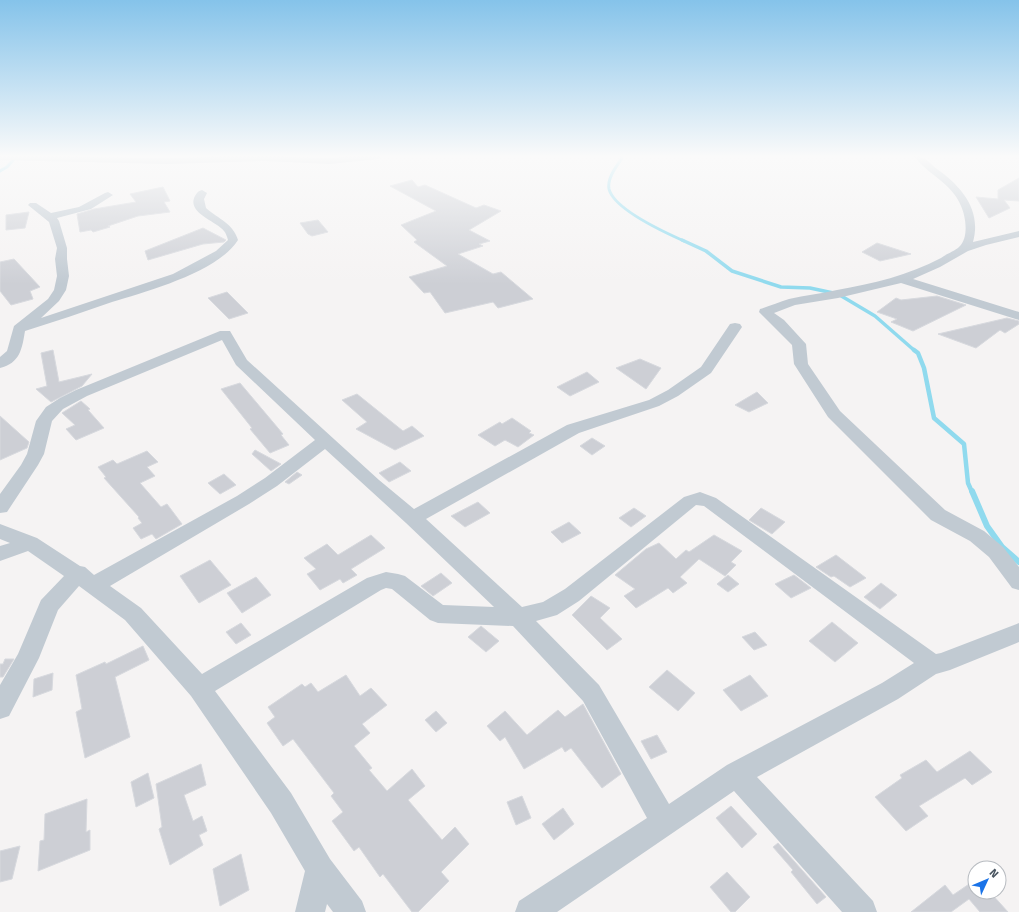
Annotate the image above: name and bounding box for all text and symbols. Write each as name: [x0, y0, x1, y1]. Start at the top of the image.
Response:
north arrow: [967, 860, 1007, 900]
text: N: [987, 866, 1001, 881]

